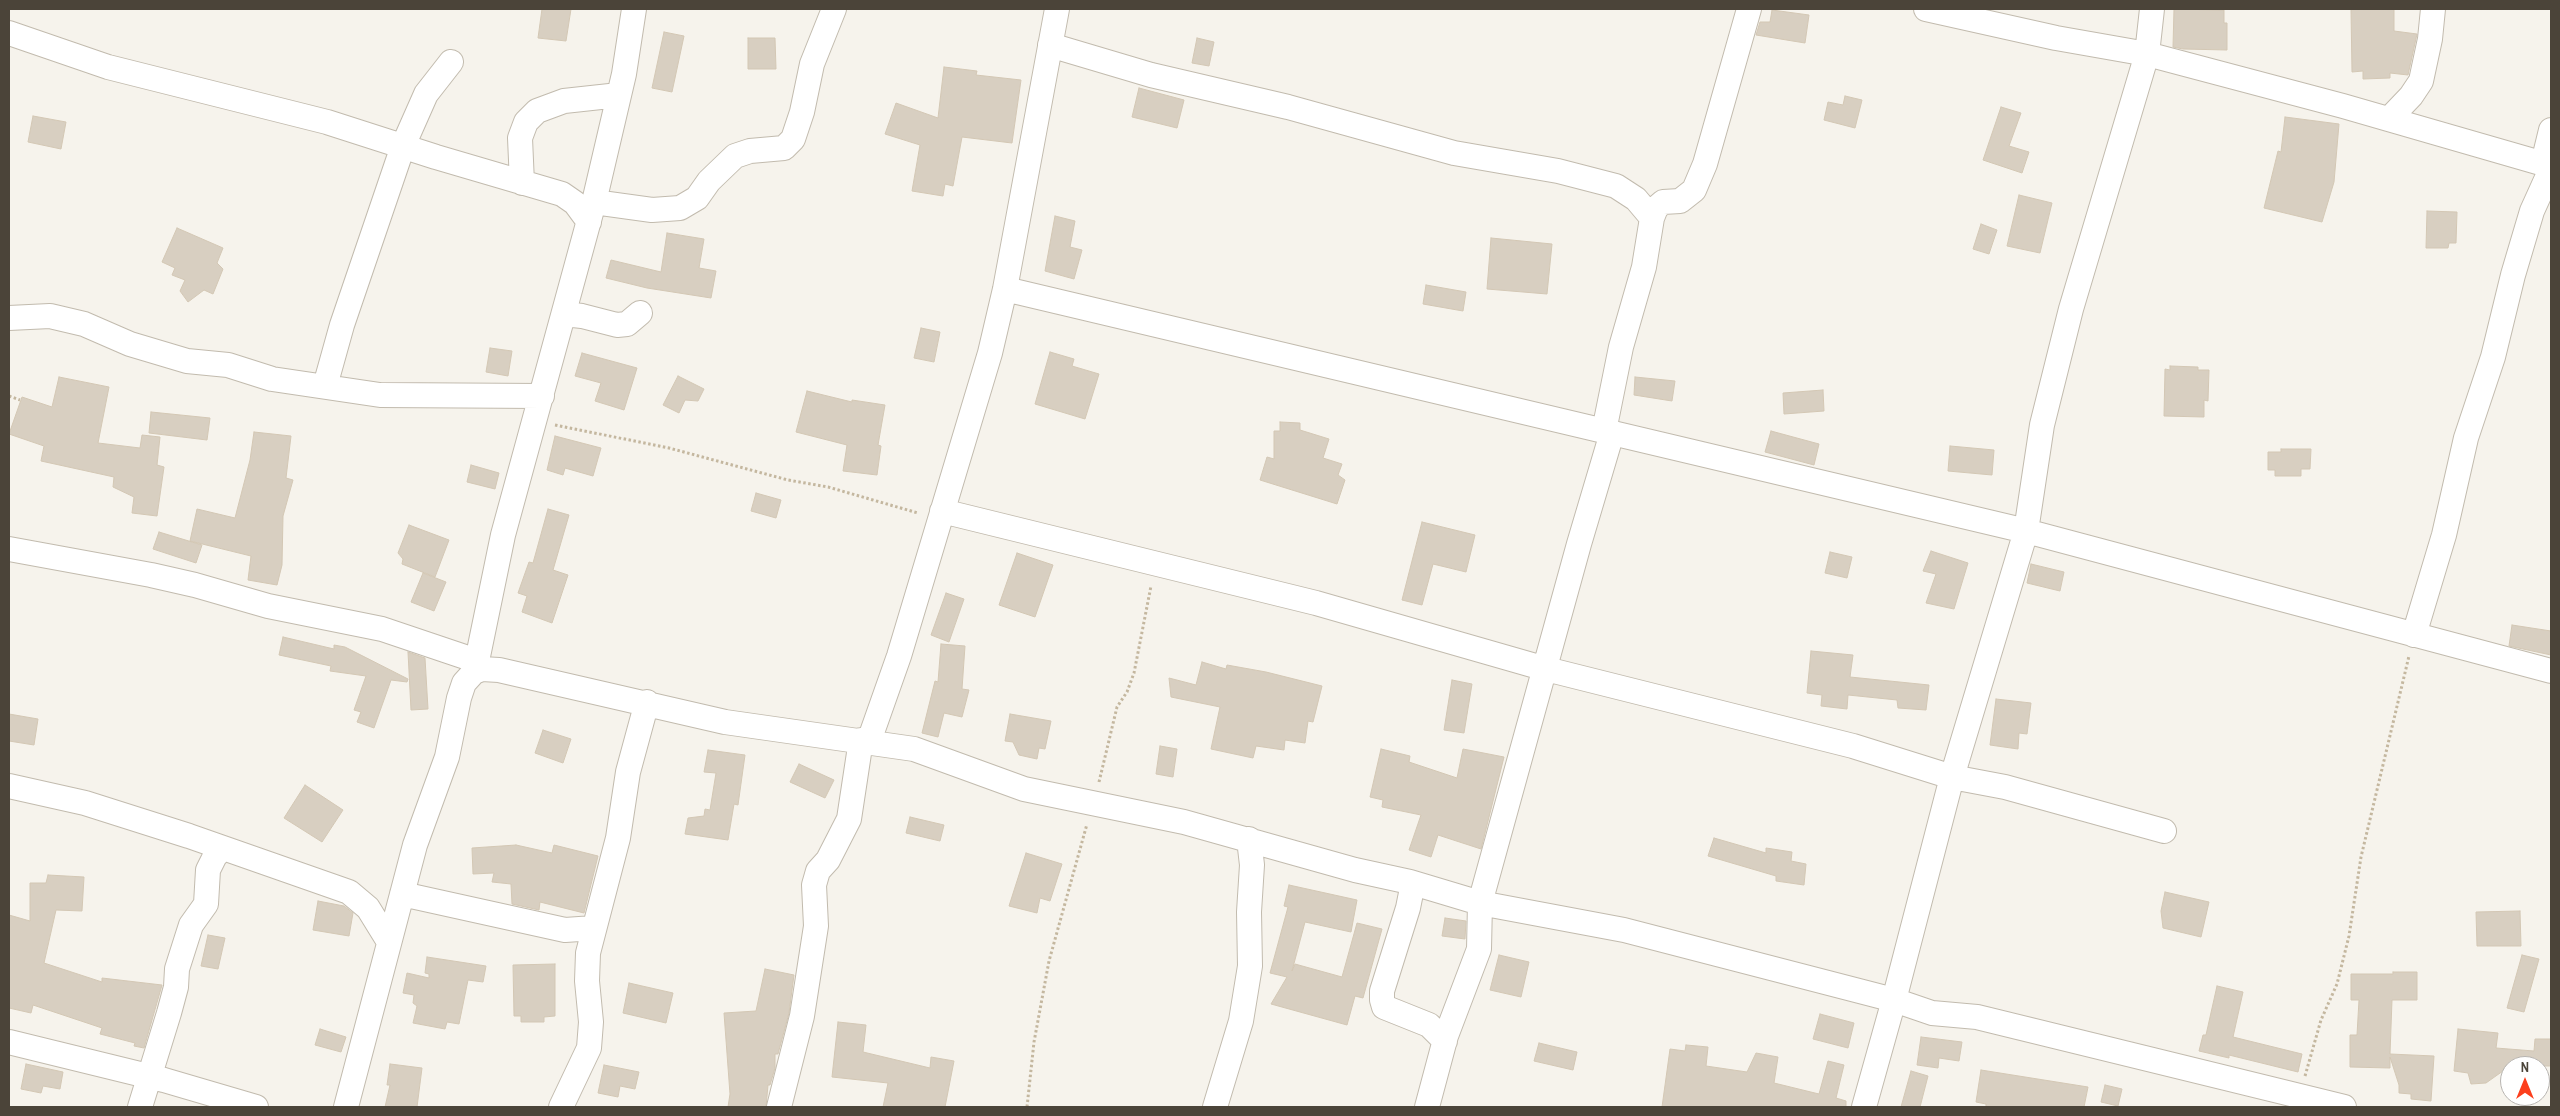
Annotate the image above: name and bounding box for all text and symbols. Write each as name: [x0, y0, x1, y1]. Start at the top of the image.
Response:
north arrow: [2500, 1056, 2550, 1106]
text: N: [2521, 1058, 2529, 1076]

